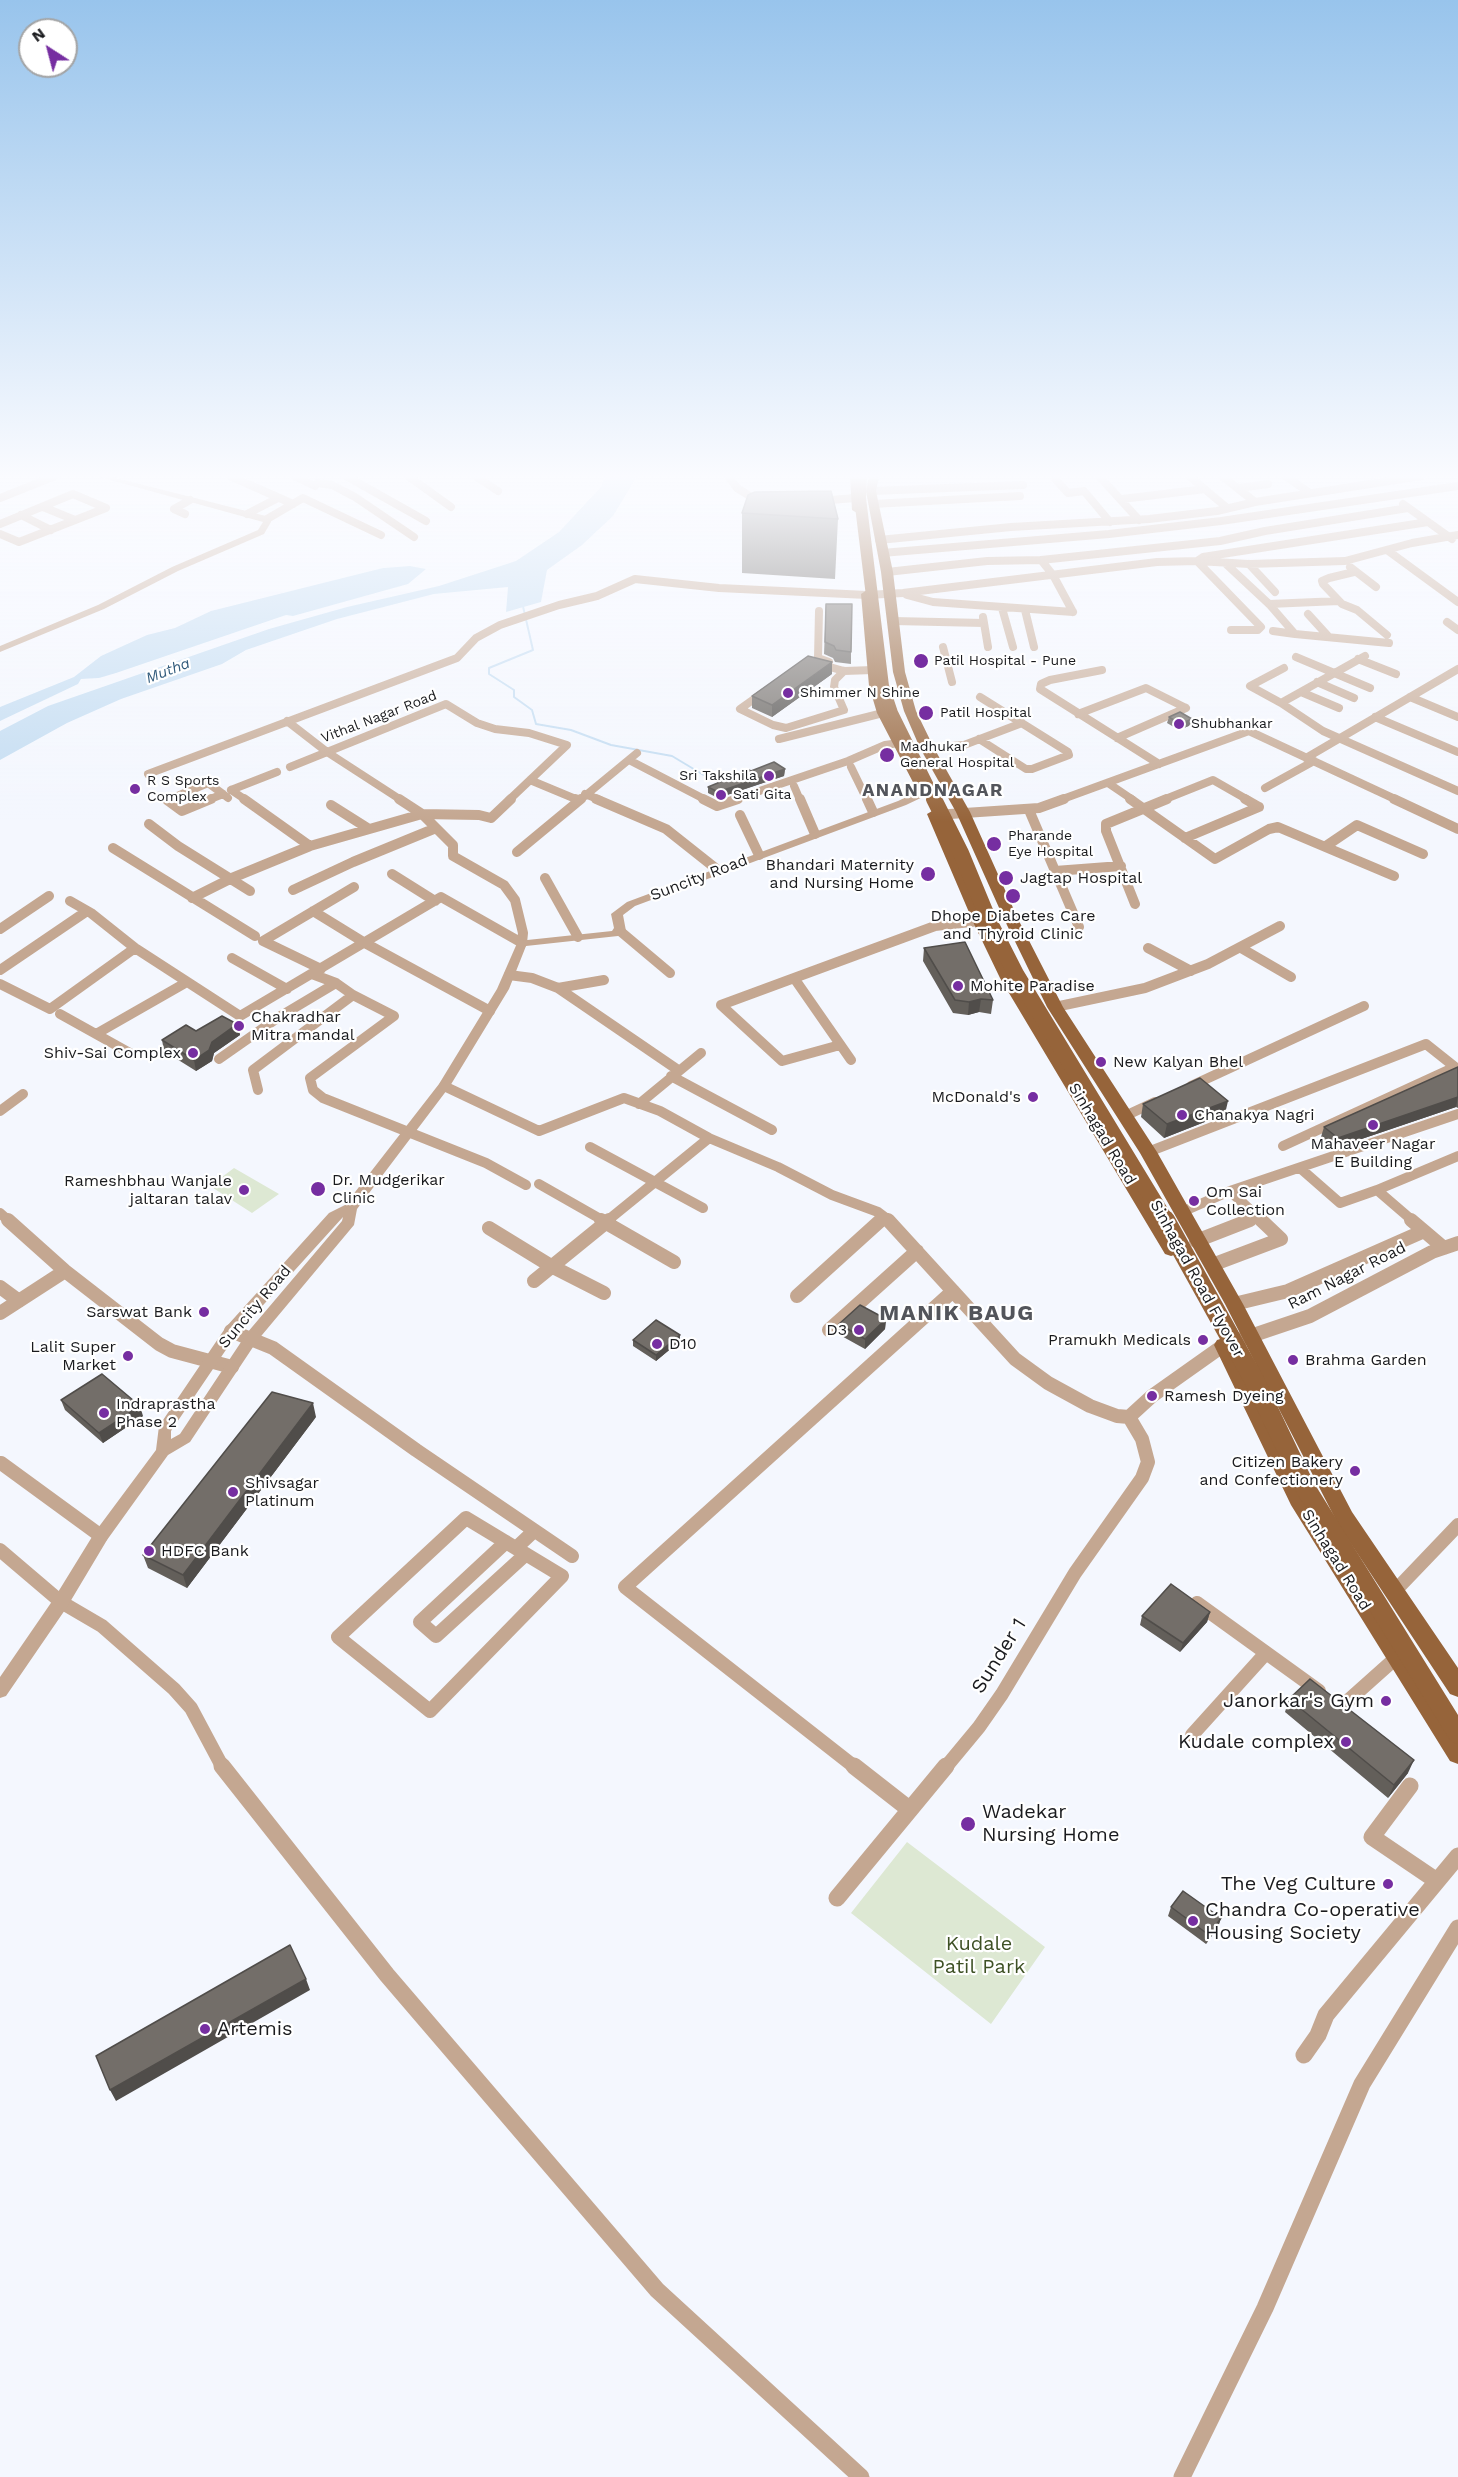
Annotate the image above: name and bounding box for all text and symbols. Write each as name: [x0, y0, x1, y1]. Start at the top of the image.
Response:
north arrow: [18, 18, 78, 78]
text: N: [28, 23, 49, 46]
marker: Patil Hospital - Pune: [912, 652, 930, 670]
place label: Patil Hospital - Pune: [934, 653, 1076, 669]
water label: Mutha: [143, 654, 193, 688]
place label: Shimmer N Shine: [800, 685, 920, 701]
marker: Shimmer N Shine: [781, 686, 795, 700]
street label: Vithal Nagar Road: [319, 687, 439, 747]
marker: Patil Hospital: [917, 704, 935, 722]
place label: Patil Hospital: [940, 705, 1031, 721]
place label: Shubhankar: [1191, 716, 1273, 732]
marker: Shubhankar: [1172, 717, 1186, 731]
place label: Madhukar General Hospital: [900, 739, 1014, 772]
marker: Madhukar General Hospital: [878, 746, 896, 764]
place label: Sri Takshila: [679, 768, 757, 784]
marker: Sri Takshila: [762, 769, 776, 783]
place label: R S Sports Complex: [147, 773, 219, 806]
district label: ANANDNAGAR: [862, 780, 1004, 802]
marker: R S Sports Complex: [128, 782, 142, 796]
place label: Sati Gita: [733, 787, 791, 803]
marker: Sati Gita: [714, 788, 728, 802]
place label: Pharande Eye Hospital: [1008, 828, 1093, 861]
marker: Pharande Eye Hospital: [985, 835, 1003, 853]
street label: Suncity Road: [648, 851, 750, 905]
place label: Bhandari Maternity and Nursing Home: [765, 855, 914, 893]
marker: Bhandari Maternity and Nursing Home: [919, 865, 937, 883]
place label: Jagtap Hospital: [1020, 868, 1142, 888]
marker: Jagtap Hospital: [997, 869, 1015, 887]
marker: Dhope Diabetes Care and Thyroid Clinic: [1004, 887, 1022, 905]
place label: Dhope Diabetes Care and Thyroid Clinic: [931, 906, 1095, 944]
place label: Mohite Paradise: [970, 976, 1095, 996]
marker: Mohite Paradise: [951, 979, 965, 993]
place label: Chakradhar Mitra mandal: [251, 1007, 355, 1045]
marker: Chakradhar Mitra mandal: [232, 1019, 246, 1033]
place label: Shiv-Sai Complex: [44, 1043, 181, 1063]
marker: Shiv-Sai Complex: [186, 1046, 200, 1060]
place label: New Kalyan Bhel: [1113, 1052, 1243, 1072]
marker: New Kalyan Bhel: [1094, 1055, 1108, 1069]
street label: Sinhagad Road: [1064, 1080, 1140, 1188]
place label: McDonald's: [932, 1087, 1021, 1107]
marker: McDonald's: [1026, 1090, 1040, 1104]
place label: Chanakya Nagri: [1194, 1105, 1315, 1125]
marker: Chanakya Nagri: [1175, 1108, 1189, 1122]
marker: Mahaveer Nagar E Building: [1366, 1118, 1380, 1132]
place label: Mahaveer Nagar E Building: [1311, 1134, 1435, 1172]
place label: Dr. Mudgerikar Clinic: [332, 1170, 445, 1208]
place label: Rameshbhau Wanjale jaltaran talav: [64, 1171, 232, 1209]
marker: Dr. Mudgerikar Clinic: [309, 1180, 327, 1198]
place label: Om Sai Collection: [1206, 1182, 1285, 1220]
marker: Rameshbhau Wanjale jaltaran talav: [237, 1183, 251, 1197]
marker: Om Sai Collection: [1187, 1194, 1201, 1208]
street label: Sinhagad Road Flyover: [1146, 1197, 1248, 1361]
street label: Ram Nagar Road: [1285, 1238, 1409, 1314]
street label: Suncity Road: [215, 1262, 295, 1352]
district label: MANIK BAUG: [879, 1301, 1035, 1327]
place label: Sarswat Bank: [86, 1302, 192, 1322]
marker: Sarswat Bank: [197, 1305, 211, 1319]
place label: D3: [826, 1320, 847, 1340]
marker: D3: [852, 1323, 866, 1337]
place label: Pramukh Medicals: [1048, 1330, 1191, 1350]
marker: Pramukh Medicals: [1196, 1333, 1210, 1347]
place label: D10: [669, 1334, 697, 1354]
place label: Lalit Super Market: [30, 1337, 116, 1375]
marker: D10: [650, 1337, 664, 1351]
marker: Lalit Super Market: [121, 1349, 135, 1363]
place label: Brahma Garden: [1305, 1350, 1427, 1370]
marker: Brahma Garden: [1286, 1353, 1300, 1367]
place label: Ramesh Dyeing: [1164, 1386, 1284, 1406]
marker: Ramesh Dyeing: [1145, 1389, 1159, 1403]
place label: Indraprastha Phase 2: [116, 1394, 215, 1432]
marker: Indraprastha Phase 2: [97, 1406, 111, 1420]
place label: Citizen Bakery and Confectionery: [1199, 1452, 1343, 1490]
marker: Citizen Bakery and Confectionery: [1348, 1464, 1362, 1478]
place label: Shivsagar Platinum: [245, 1473, 319, 1511]
marker: Shivsagar Platinum: [226, 1485, 240, 1499]
street label: Sinhagad Road: [1297, 1506, 1375, 1614]
place label: HDFC Bank: [161, 1541, 249, 1561]
marker: HDFC Bank: [142, 1544, 156, 1558]
street label: Sunder 1: [966, 1614, 1032, 1698]
place label: Janorkar's Gym: [1223, 1689, 1374, 1713]
marker: Janorkar's Gym: [1379, 1694, 1393, 1708]
place label: Kudale complex: [1178, 1730, 1334, 1754]
marker: Kudale complex: [1339, 1735, 1353, 1749]
place label: Wadekar Nursing Home: [982, 1800, 1119, 1847]
marker: Wadekar Nursing Home: [959, 1815, 977, 1833]
place label: The Veg Culture: [1221, 1872, 1376, 1896]
marker: The Veg Culture: [1381, 1877, 1395, 1891]
place label: Chandra Co-operative Housing Society: [1205, 1898, 1420, 1945]
marker: Chandra Co-operative Housing Society: [1186, 1914, 1200, 1928]
park label: Kudale Patil Park: [933, 1932, 1025, 1979]
place label: Artemis: [217, 2017, 293, 2041]
marker: Artemis: [198, 2022, 212, 2036]

